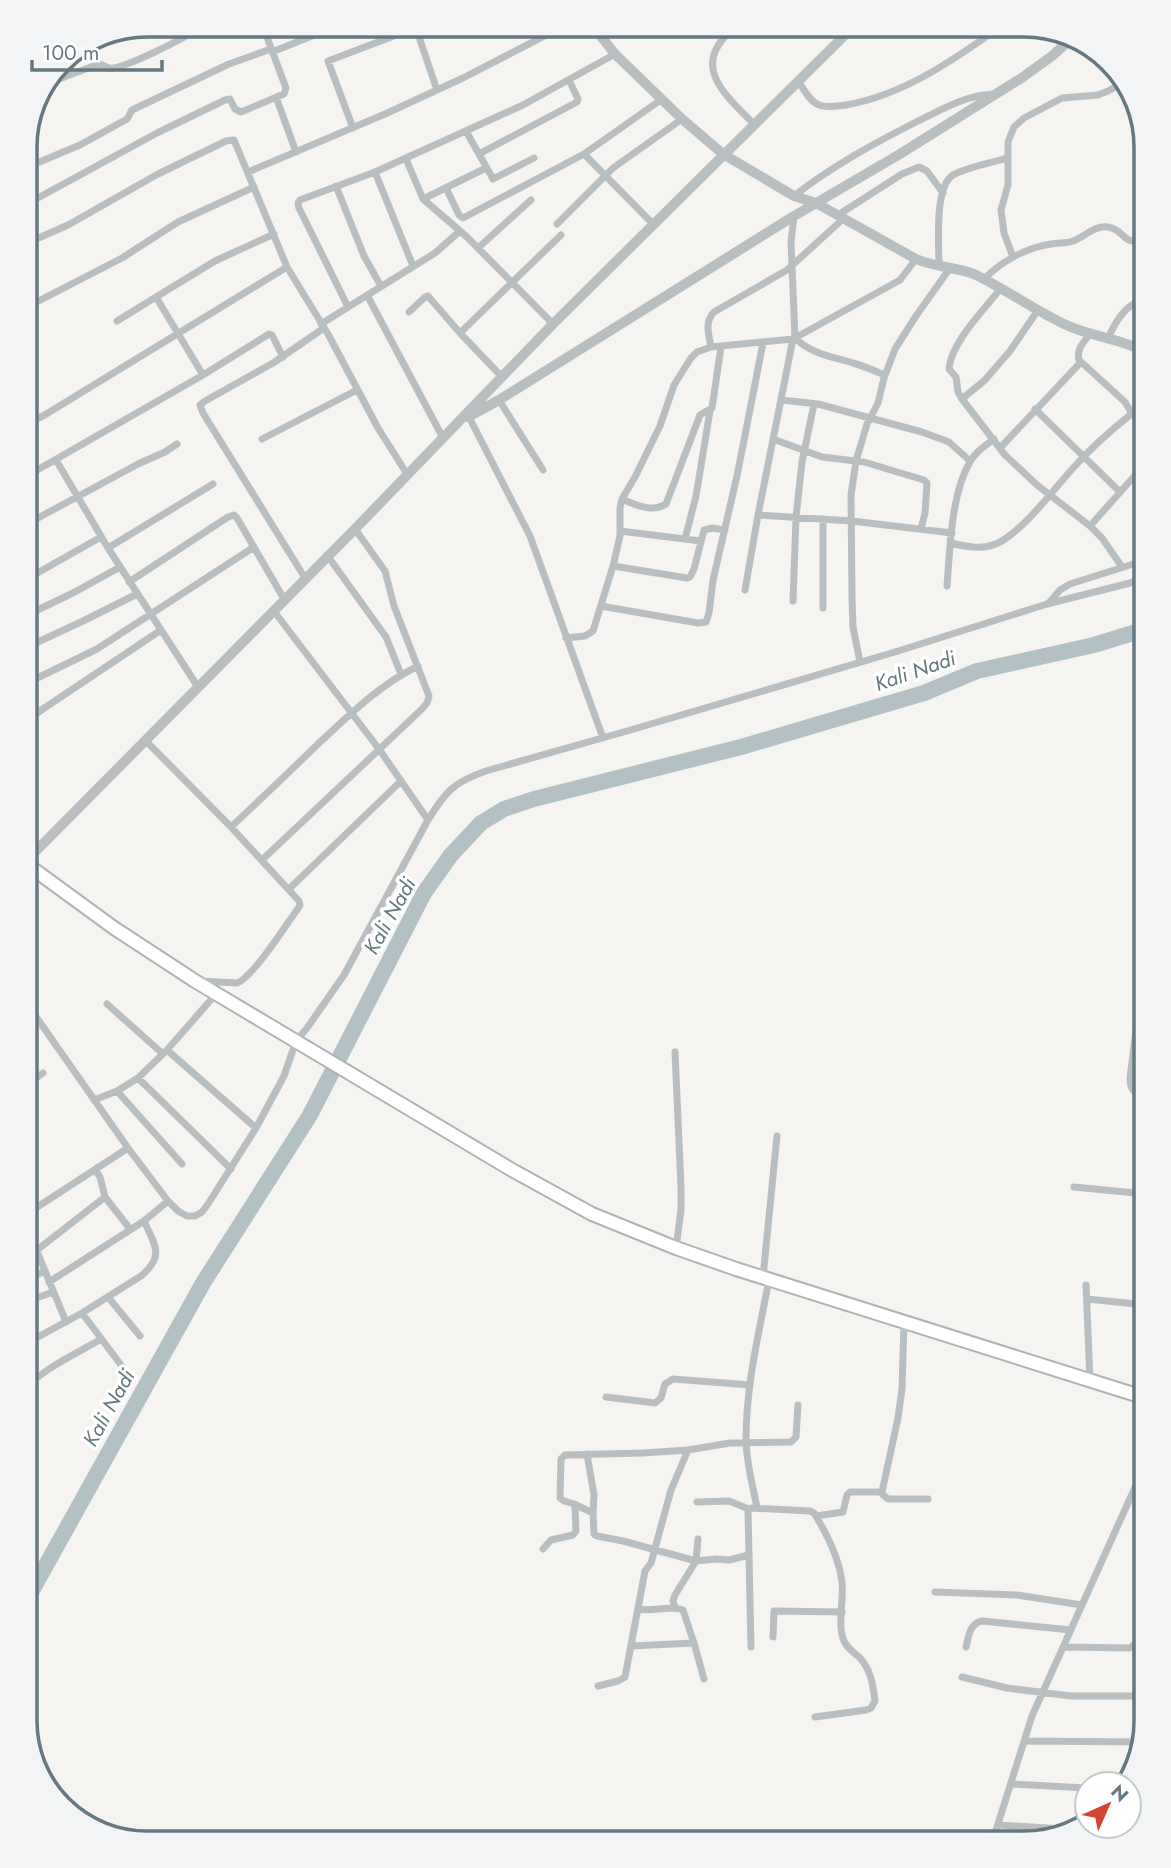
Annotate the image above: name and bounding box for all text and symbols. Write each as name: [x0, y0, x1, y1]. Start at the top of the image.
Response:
scale bar: [32, 28, 161, 72]
text: 100 m: [42, 38, 99, 68]
water label: Kali Nadi: [871, 643, 960, 699]
water label: Kali Nadi: [357, 871, 424, 960]
water label: Kali Nadi: [76, 1363, 143, 1452]
north arrow: [1073, 1770, 1143, 1840]
text: N: [1105, 1778, 1135, 1808]

